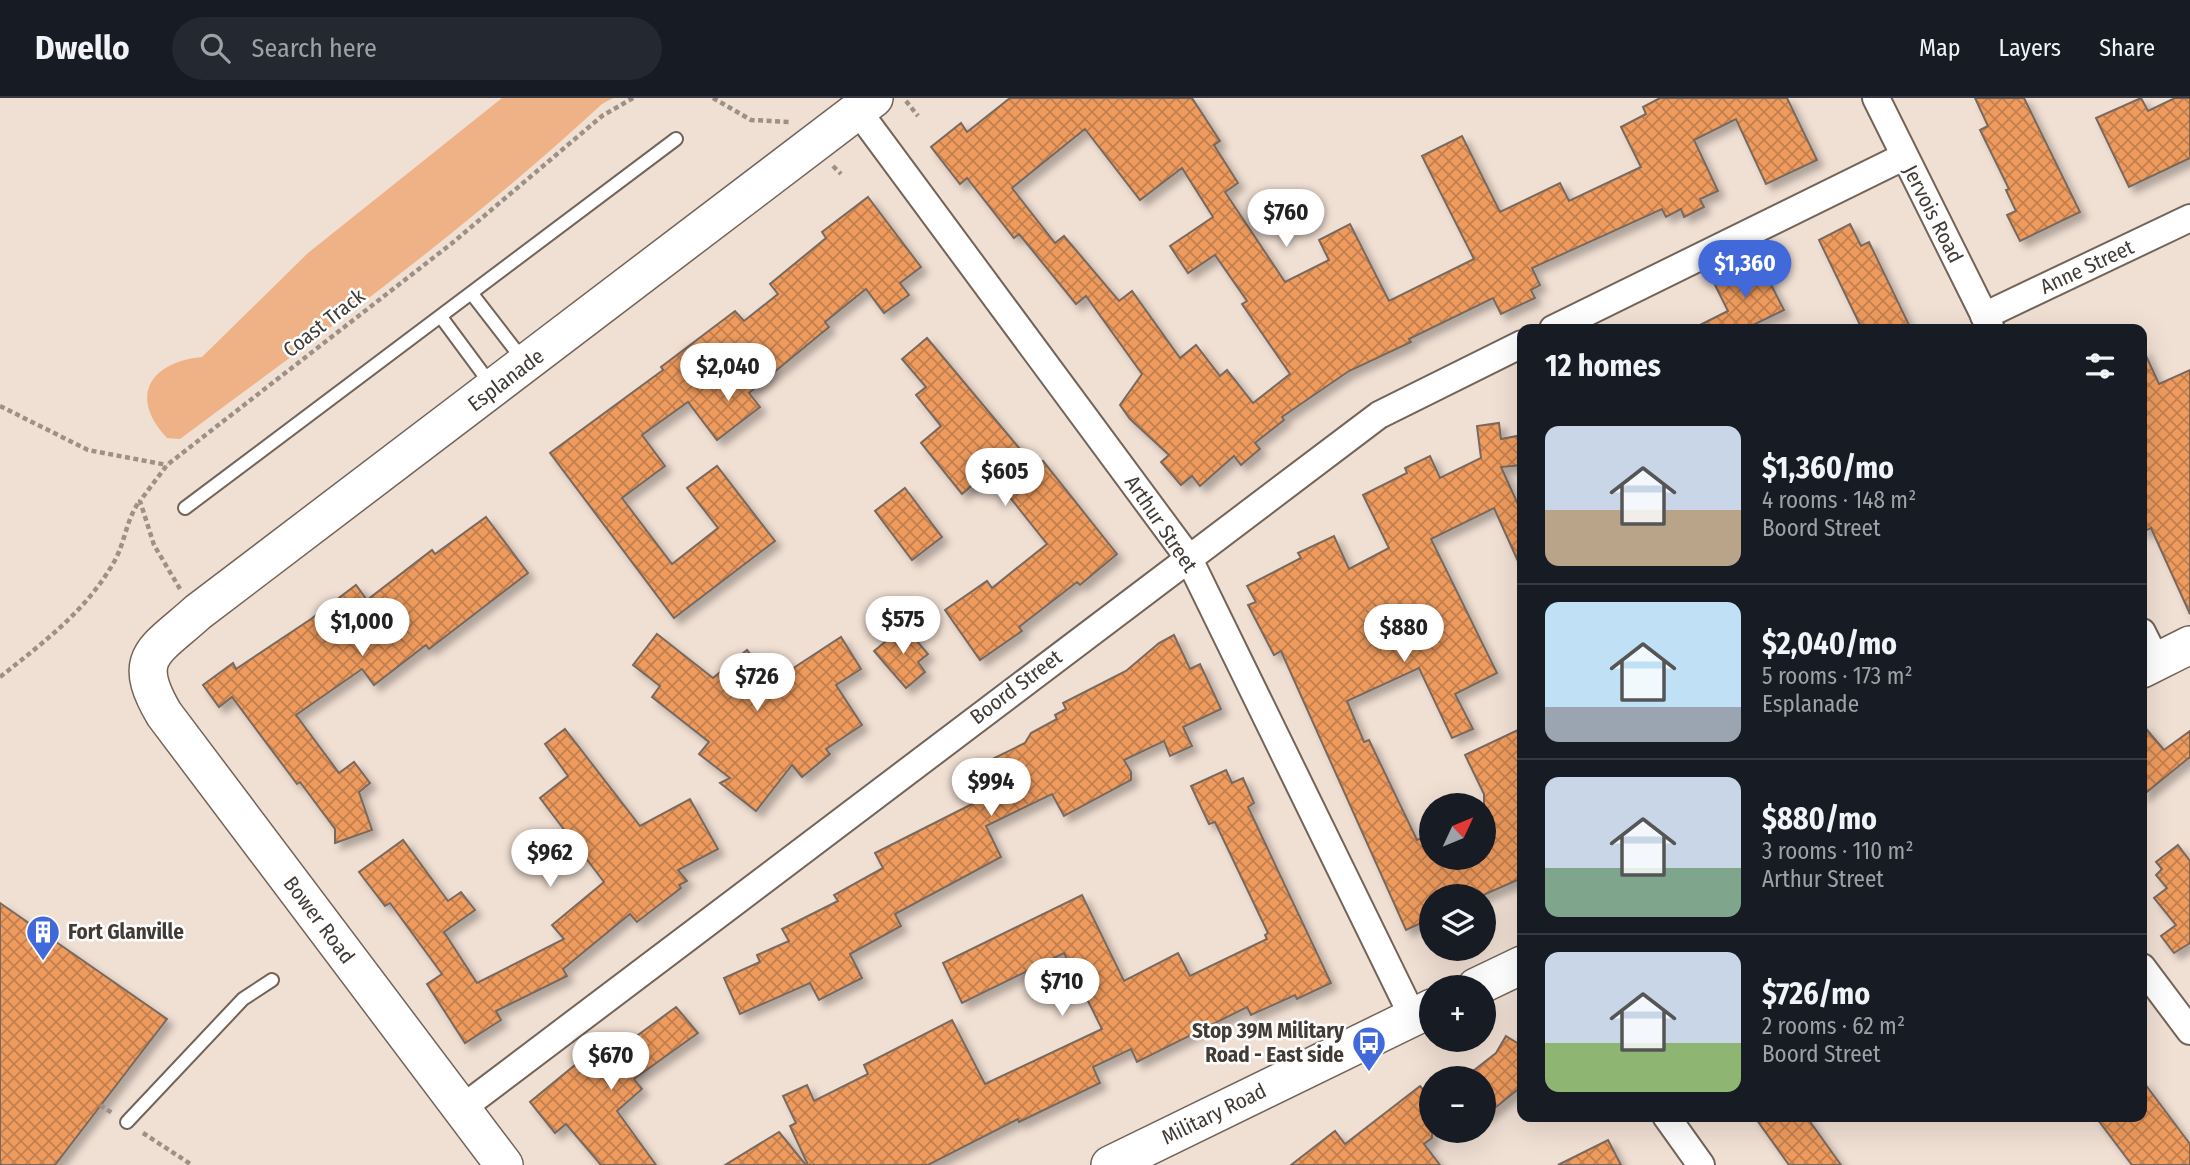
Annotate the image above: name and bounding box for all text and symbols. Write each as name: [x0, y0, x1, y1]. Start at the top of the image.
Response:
search box: [172, 17, 662, 80]
text: Dwello: [35, 28, 130, 68]
icon: search: [196, 29, 234, 67]
text: Search here: [252, 33, 377, 64]
text: Map: [1919, 34, 1961, 62]
text: Layers: [1999, 34, 2061, 62]
text: Share: [2099, 34, 2155, 62]
street label: Jervois Road: [1897, 161, 1969, 267]
pin: $760: [1245, 190, 1327, 249]
text: $760: [1263, 198, 1309, 226]
street label: Anne Street: [2036, 234, 2138, 300]
pin: $1,360: [1688, 240, 1802, 300]
text: $1,360: [1714, 249, 1776, 277]
street label: Coast Track: [278, 283, 370, 363]
street label: Esplanade: [463, 343, 549, 417]
pin: $2,040: [671, 344, 785, 403]
icon: filters: [2081, 347, 2119, 385]
text: 12 homes: [1545, 348, 1661, 384]
text: $2,040: [696, 352, 760, 380]
pin: $605: [964, 448, 1046, 508]
text: $1,360/mo: [1762, 450, 1894, 486]
icon: home: [1601, 454, 1685, 538]
text: $605: [981, 457, 1029, 485]
street label: Arthur Street: [1119, 471, 1203, 577]
text: 4 rooms · 148 m²: [1762, 486, 1916, 514]
text: Boord Street: [1762, 514, 1880, 542]
pin: $575: [862, 596, 944, 656]
pin: $1,000: [305, 598, 419, 658]
pin: $880: [1363, 604, 1445, 664]
text: $575: [881, 605, 925, 633]
text: $1,000: [331, 607, 393, 635]
text: $880: [1380, 613, 1428, 641]
text: $2,040/mo: [1762, 626, 1897, 662]
icon: home: [1601, 630, 1685, 714]
street label: Boord Street: [965, 644, 1067, 730]
pin: $726: [716, 654, 798, 713]
text: $726: [735, 662, 779, 690]
text: 5 rooms · 173 m²: [1762, 662, 1913, 690]
text: Esplanade: [1762, 690, 1859, 718]
pin: $994: [950, 758, 1032, 818]
text: $994: [968, 767, 1014, 795]
north arrow: [1419, 793, 1496, 870]
map controls: [1419, 793, 1496, 1143]
text: $880/mo: [1762, 801, 1877, 837]
icon: home: [1601, 805, 1685, 889]
pin: $962: [509, 830, 591, 889]
text: 3 rooms · 110 m²: [1762, 837, 1913, 865]
text: $962: [527, 838, 573, 866]
text: Arthur Street: [1762, 865, 1884, 893]
street label: Bower Road: [278, 871, 360, 969]
button: layers: [1419, 884, 1496, 961]
building icon: Fort Glanville: [24, 913, 62, 962]
place label: Fort Glanville: [68, 919, 184, 945]
pin: $710: [1021, 958, 1103, 1018]
text: $710: [1040, 967, 1084, 995]
button: +: [1419, 975, 1496, 1052]
text: $726/mo: [1762, 976, 1870, 1012]
icon: home: [1601, 980, 1685, 1064]
text: 2 rooms · 62 m²: [1762, 1012, 1905, 1040]
place label: Stop 39M Military Road - East side: [1192, 1018, 1345, 1068]
bus stop icon: Stop 39M Military Road - East side: [1350, 1024, 1388, 1073]
pin: $670: [570, 1032, 652, 1092]
text: Boord Street: [1762, 1040, 1880, 1068]
text: $670: [588, 1041, 634, 1069]
button: −: [1419, 1066, 1496, 1143]
street label: Military Road: [1157, 1077, 1271, 1151]

